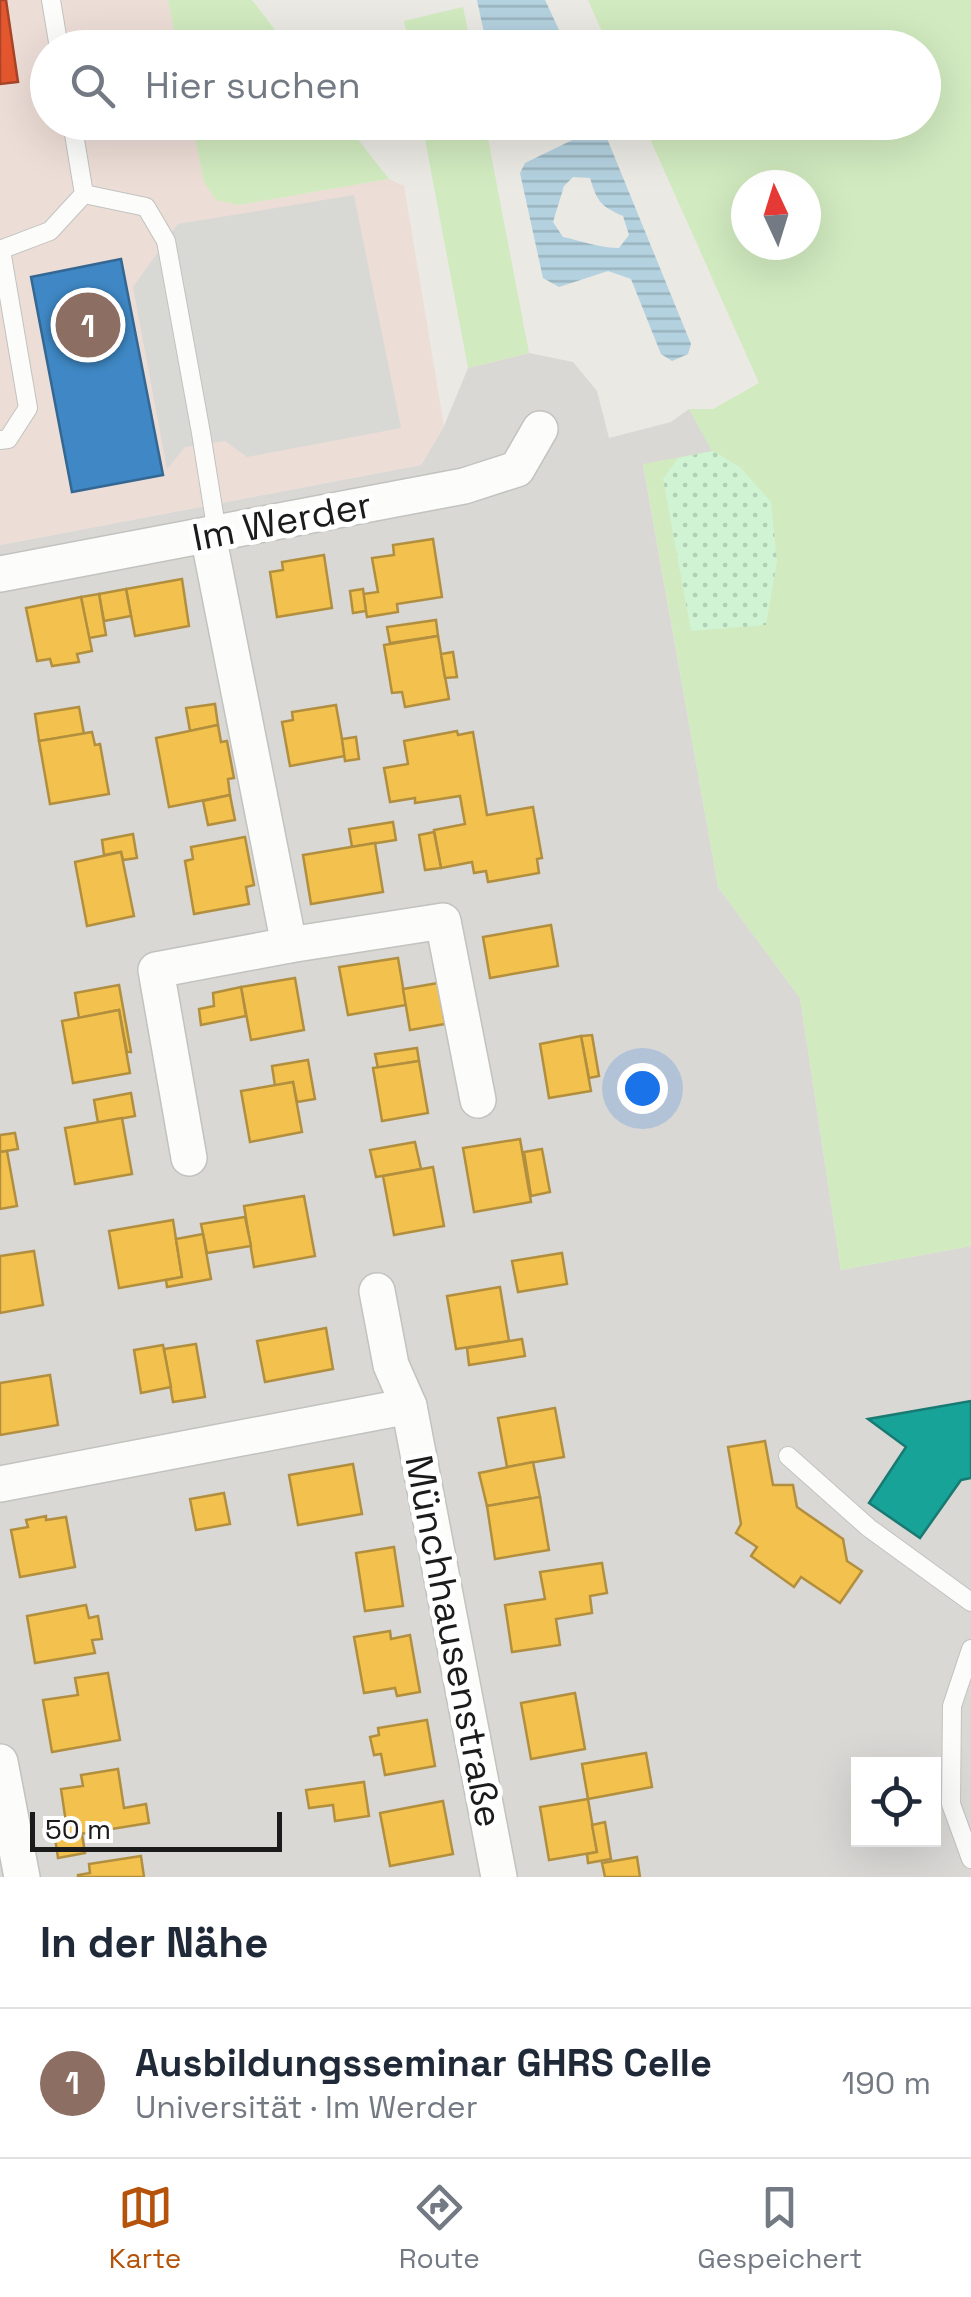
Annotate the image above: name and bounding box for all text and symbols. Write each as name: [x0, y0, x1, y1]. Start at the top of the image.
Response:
search box: [30, 30, 941, 140]
icon: search: [65, 58, 120, 113]
text: Hier suchen: [145, 61, 361, 109]
north arrow: [731, 170, 821, 260]
pin: 1: [56, 288, 120, 362]
street label: Im Werder: [188, 480, 376, 562]
your location: [617, 1063, 668, 1114]
street label: Münchhausenstraße: [394, 1451, 514, 1831]
map controls: [851, 1757, 941, 1847]
button: locate: [851, 1757, 941, 1847]
scale bar: [30, 1807, 282, 1852]
text: 50 m: [45, 1811, 111, 1847]
text: In der Nähe: [40, 1916, 268, 1969]
text: Ausbildungsseminar GHRS Celle: [135, 2039, 712, 2087]
text: 1: [65, 2063, 80, 2103]
text: 190 m: [842, 2063, 931, 2103]
text: Universität · Im Werder: [135, 2087, 478, 2127]
tab: Karte: [109, 2180, 181, 2276]
tab: Route: [399, 2180, 480, 2276]
tab: Gespeichert: [697, 2180, 862, 2276]

